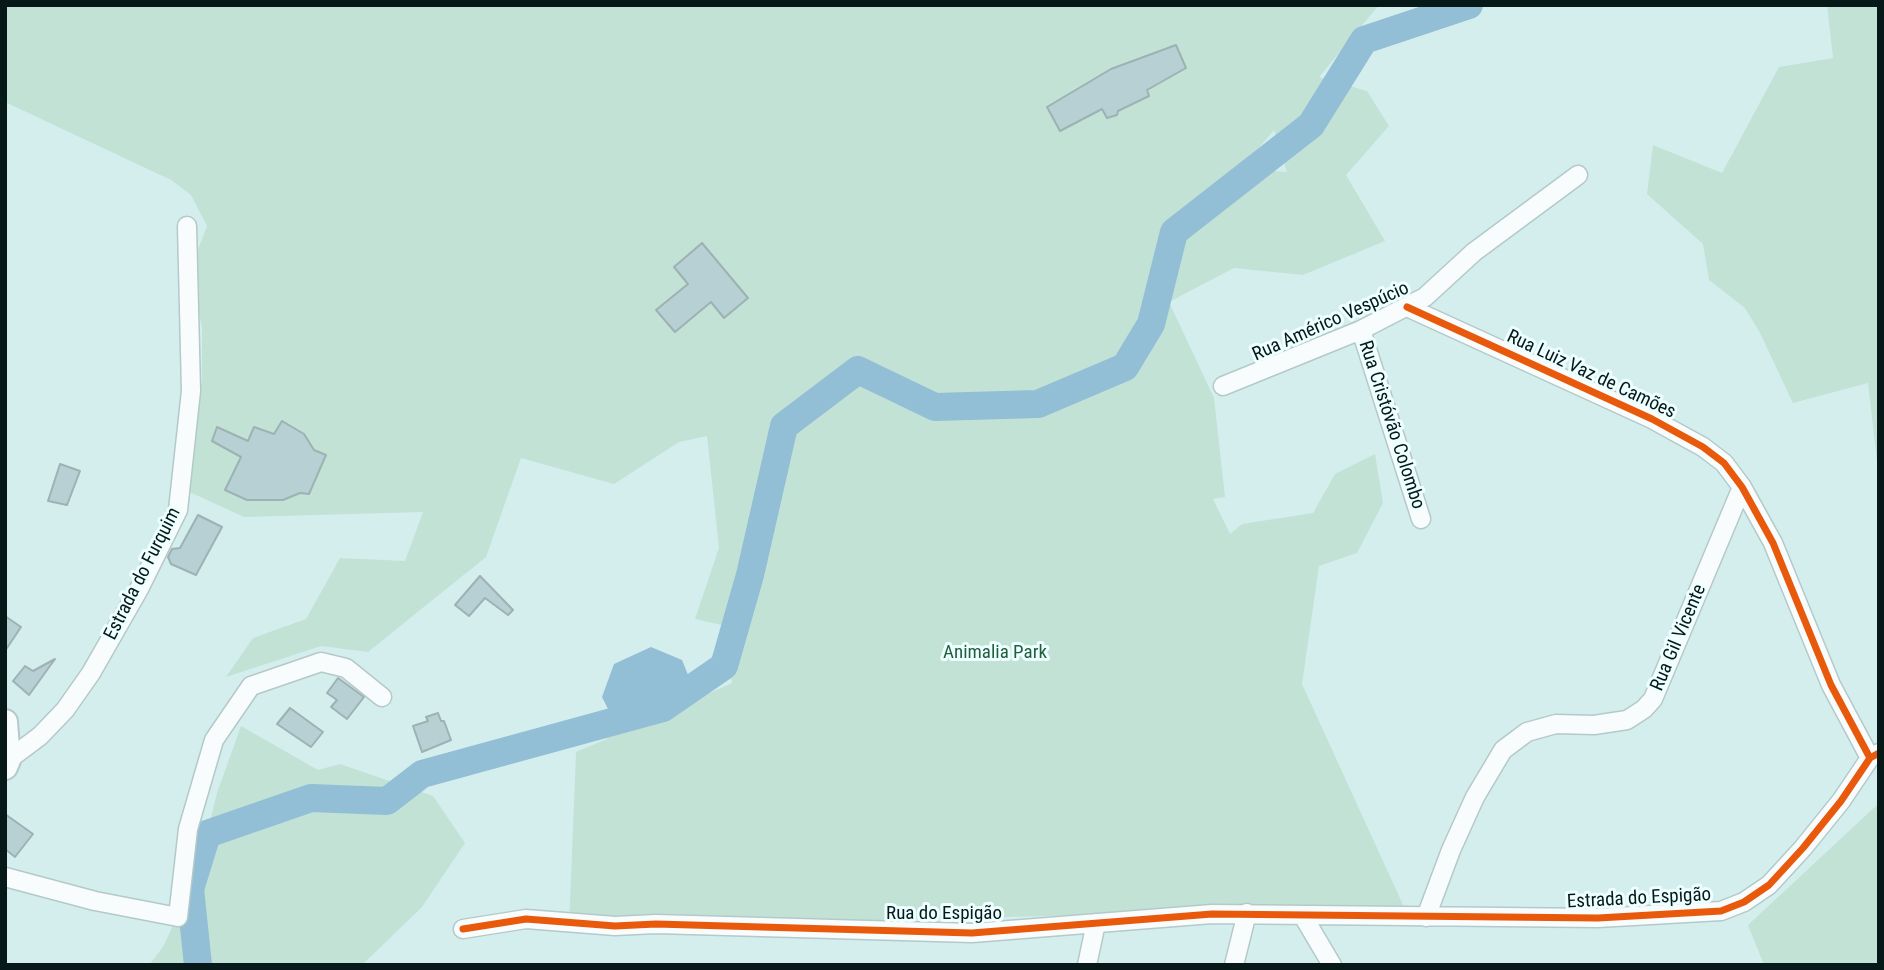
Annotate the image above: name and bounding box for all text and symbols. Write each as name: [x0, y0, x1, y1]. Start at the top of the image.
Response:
street label: Rua Américo Vespúcio: [1249, 277, 1413, 367]
street label: Rua Luiz Vaz de Camões: [1503, 326, 1679, 424]
street label: Rua Cristóvão Colombo: [1353, 338, 1429, 512]
street label: Estrada do Furquim: [100, 504, 186, 644]
street label: Rua Gil Vicente: [1646, 581, 1712, 695]
park label: Animalia Park: [943, 642, 1047, 664]
street label: Estrada do Espigão: [1566, 884, 1712, 914]
street label: Rua do Espigão: [886, 903, 1002, 925]

